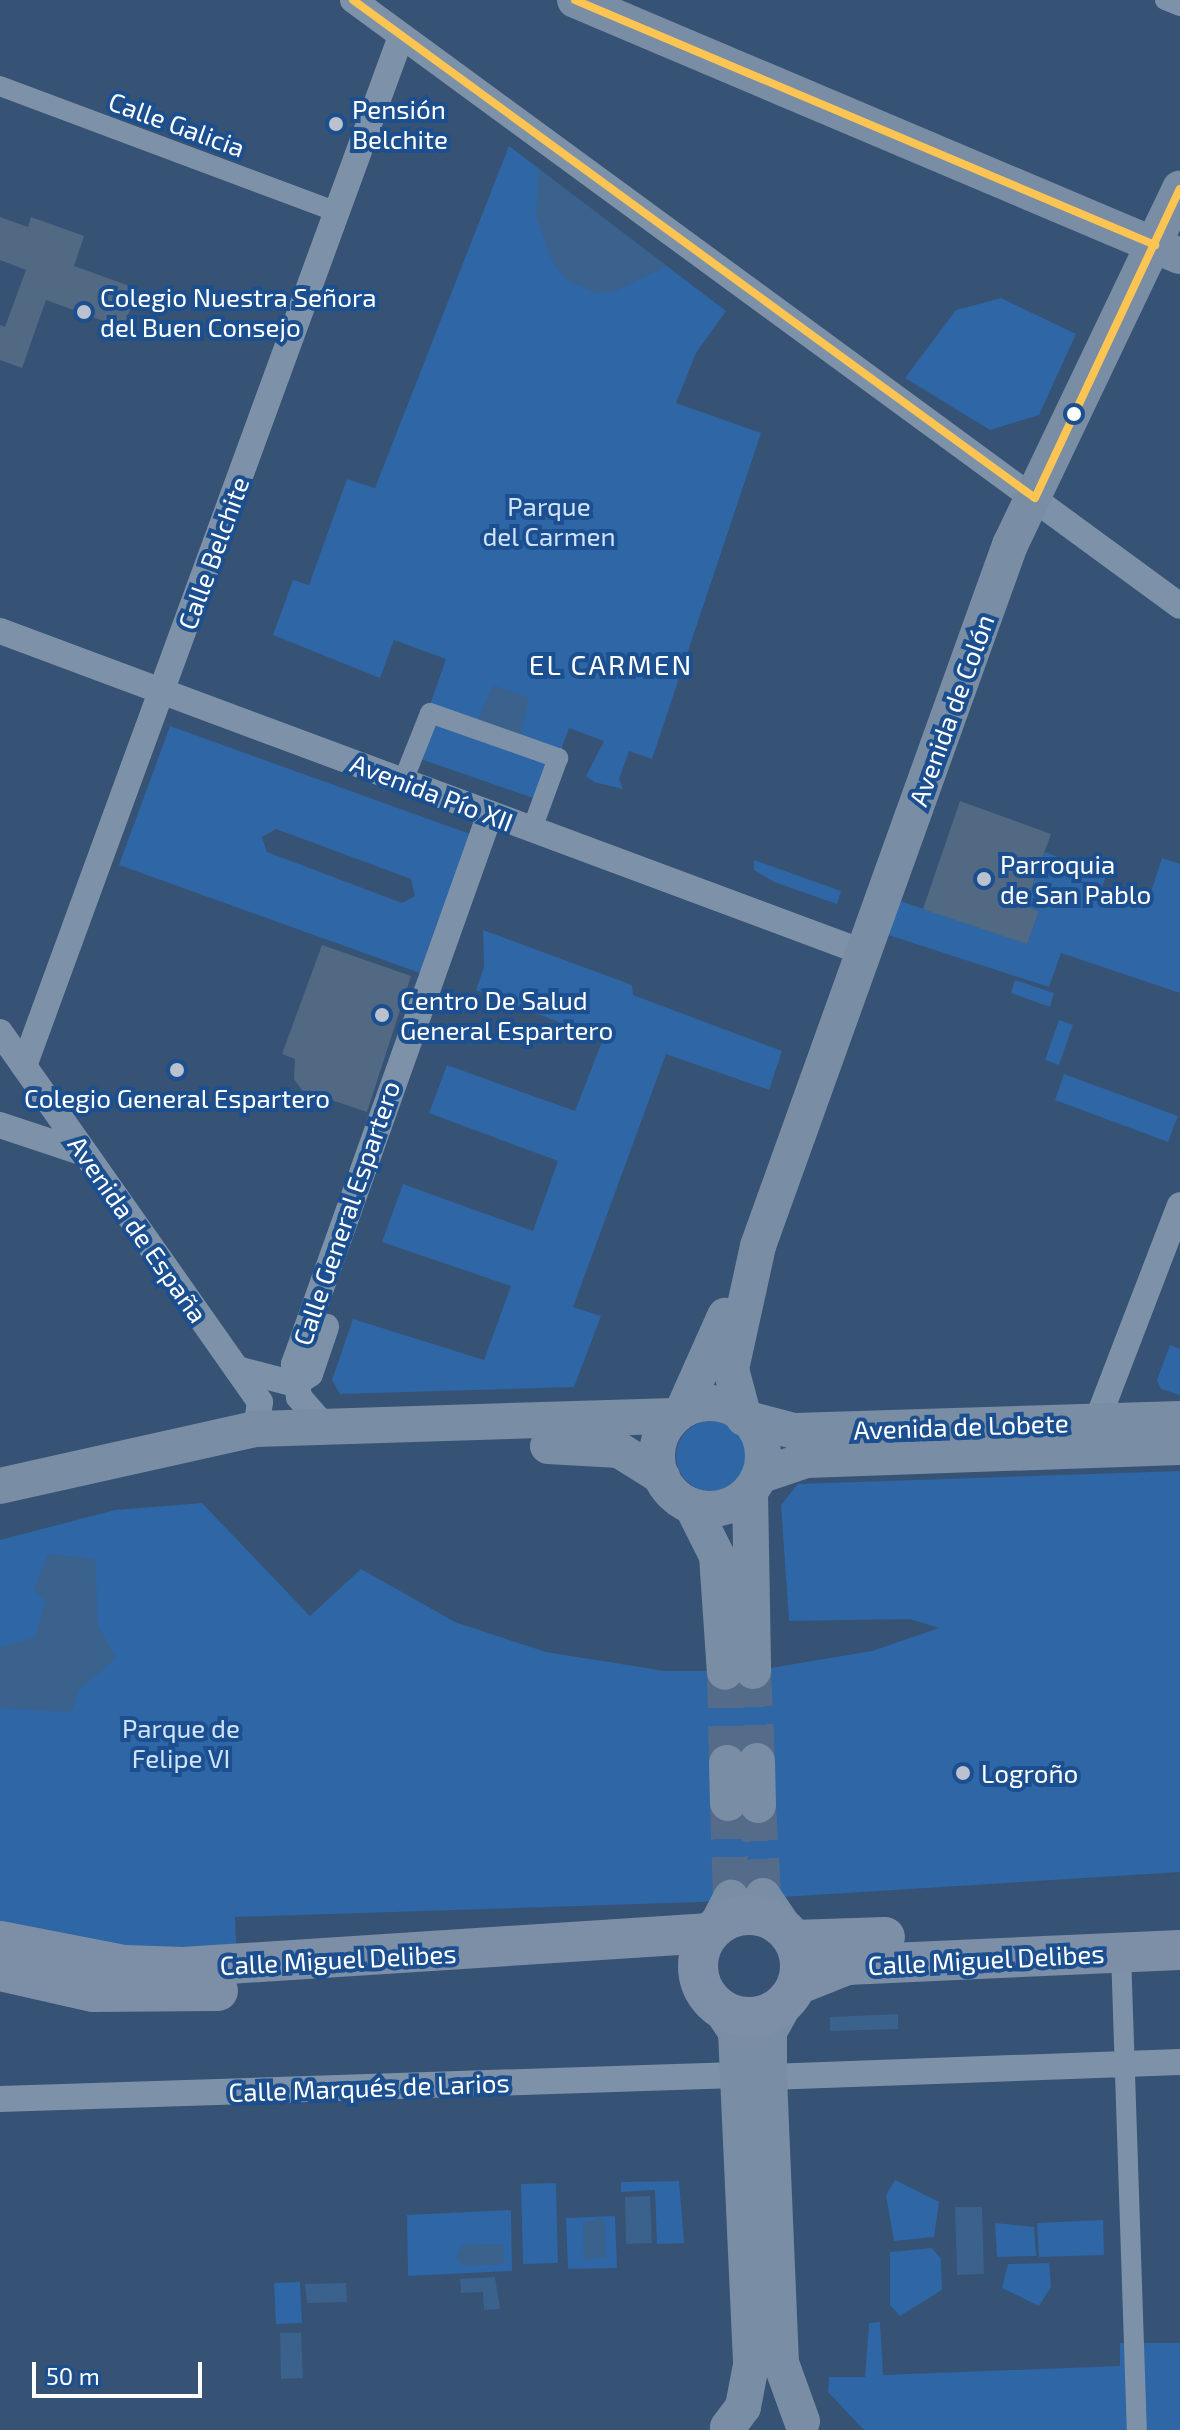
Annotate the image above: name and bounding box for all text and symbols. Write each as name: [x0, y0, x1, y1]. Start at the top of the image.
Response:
street label: Calle Galicia: [105, 85, 249, 163]
place label: Pensión Belchite: [352, 93, 448, 154]
marker: Pensión Belchite: [327, 115, 345, 133]
place label: Colegio Nuestra Señora del Buen Consejo: [100, 281, 377, 342]
marker: Colegio Nuestra Señora del Buen Consejo: [75, 303, 93, 321]
unlabelled marker: [1066, 406, 1082, 422]
street label: Calle Belchite: [171, 472, 255, 634]
park label: Parque del Carmen: [482, 490, 616, 552]
street label: Avenida de Colón: [902, 610, 1000, 810]
district label: EL CARMEN: [529, 647, 693, 681]
street label: Avenida Pío XII: [346, 747, 518, 837]
place label: Parroquia de San Pablo: [1000, 848, 1151, 910]
marker: Parroquia de San Pablo: [975, 870, 993, 888]
place label: Centro De Salud General Espartero: [400, 984, 614, 1046]
marker: Centro De Salud General Espartero: [371, 1004, 393, 1026]
marker: Colegio General Espartero: [168, 1061, 186, 1079]
street label: Calle General Espartero: [286, 1076, 406, 1350]
place label: Colegio General Espartero: [24, 1082, 330, 1114]
street label: Avenida de España: [62, 1130, 214, 1328]
street label: Avenida de Lobete: [853, 1407, 1069, 1445]
park label: Parque de Felipe VI: [122, 1712, 240, 1774]
place label: Logroño: [981, 1757, 1078, 1789]
marker: Logroño: [952, 1762, 974, 1784]
street label: Calle Miguel Delibes: [218, 1937, 458, 1981]
street label: Calle Miguel Delibes: [866, 1937, 1106, 1981]
street label: Calle Marqués de Larios: [228, 2067, 510, 2107]
scale bar: [36, 2346, 206, 2396]
text: 50 m: [46, 2361, 100, 2390]

